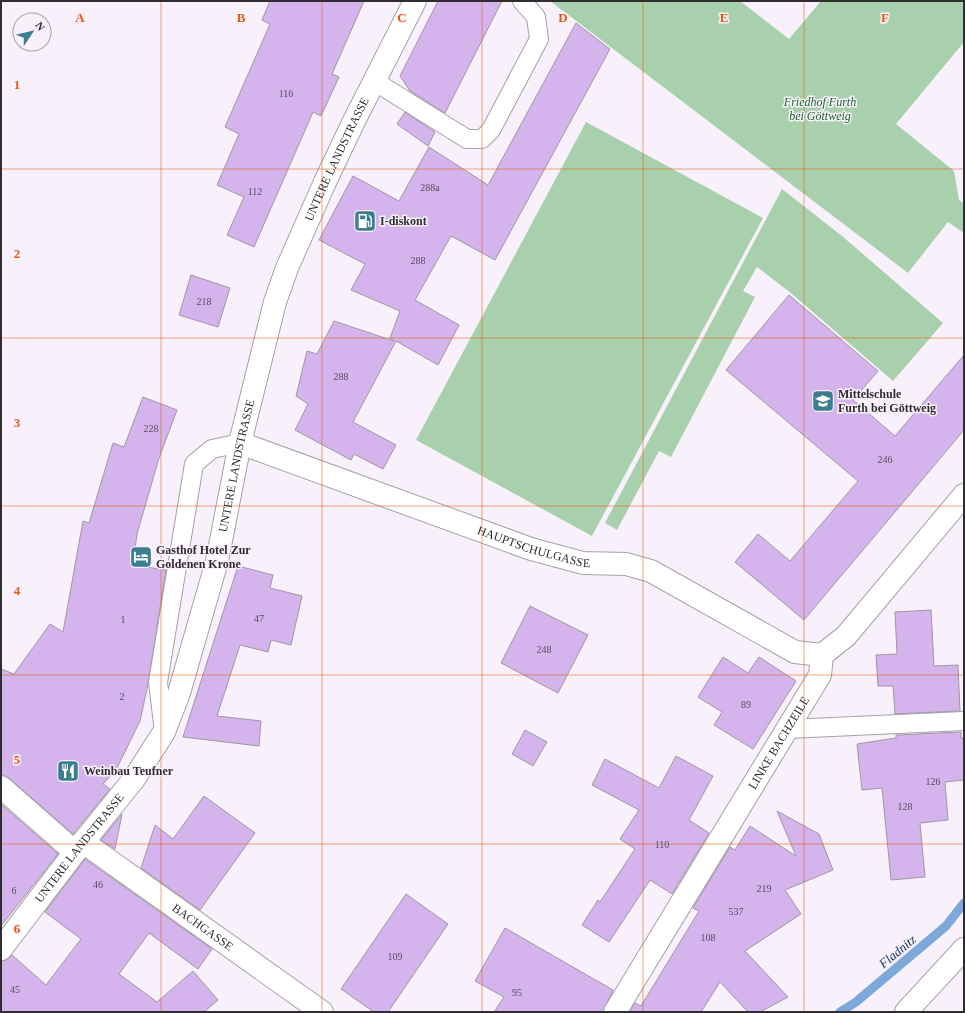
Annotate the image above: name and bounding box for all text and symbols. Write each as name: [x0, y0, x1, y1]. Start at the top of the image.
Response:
text: A: [75, 10, 85, 25]
text: B: [237, 10, 246, 25]
text: C: [397, 10, 407, 25]
text: D: [558, 10, 568, 25]
text: E: [720, 10, 728, 25]
text: F: [881, 10, 889, 25]
north arrow: [12, 12, 52, 52]
text: N: [33, 20, 47, 33]
text: 1: [14, 77, 20, 92]
house number: 116: [279, 88, 293, 99]
street label: UNTERE LANDSTRASSE: [302, 95, 372, 223]
park label: Friedhof Furth bei Göttweig: [783, 95, 856, 123]
house number: 288a: [420, 182, 440, 193]
house number: 112: [248, 186, 262, 197]
fuel station icon: I-diskont: [352, 208, 378, 234]
place label: I-diskont: [380, 214, 427, 228]
text: 2: [14, 246, 20, 261]
house number: 288: [411, 255, 426, 266]
house number: 218: [197, 296, 212, 307]
house number: 288: [334, 371, 349, 382]
place label: Mittelschule Furth bei Göttweig: [838, 387, 936, 415]
school or university icon: Mittelschule Furth bei Göttweig: [810, 388, 836, 414]
street label: UNTERE LANDSTRASSE: [216, 398, 258, 533]
text: 3: [14, 415, 21, 430]
house number: 228: [144, 423, 159, 434]
house number: 246: [878, 454, 893, 465]
street label: HAUPTSCHULGASSE: [476, 523, 590, 570]
place label: Gasthof Hotel Zur Goldenen Krone: [156, 543, 251, 571]
hotel icon: Gasthof Hotel Zur Goldenen Krone: [128, 544, 154, 570]
text: 4: [14, 583, 21, 598]
house number: 47: [254, 613, 264, 624]
house number: 1: [121, 614, 126, 625]
house number: 248: [537, 644, 552, 655]
house number: 2: [120, 691, 125, 702]
street label: LINKE BACHZEILE: [745, 694, 812, 792]
house number: 89: [741, 699, 751, 710]
text: 5: [14, 752, 21, 767]
restaurant icon: Weinbau Teufner: [55, 758, 81, 784]
place label: Weinbau Teufner: [84, 764, 174, 778]
house number: 126: [926, 776, 941, 787]
street label: UNTERE LANDSTRASSE: [32, 790, 127, 905]
house number: 128: [898, 801, 913, 812]
house number: 110: [655, 839, 669, 850]
house number: 46: [93, 879, 103, 890]
house number: 219: [757, 883, 772, 894]
house number: 6: [12, 885, 17, 896]
street label: BACHGASSE: [170, 901, 236, 954]
house number: 537: [729, 906, 744, 917]
text: 6: [14, 921, 21, 936]
house number: 108: [701, 932, 716, 943]
water label: Fladnitz: [875, 932, 919, 972]
house number: 109: [388, 951, 403, 962]
house number: 45: [10, 984, 20, 995]
house number: 95: [512, 987, 522, 998]

